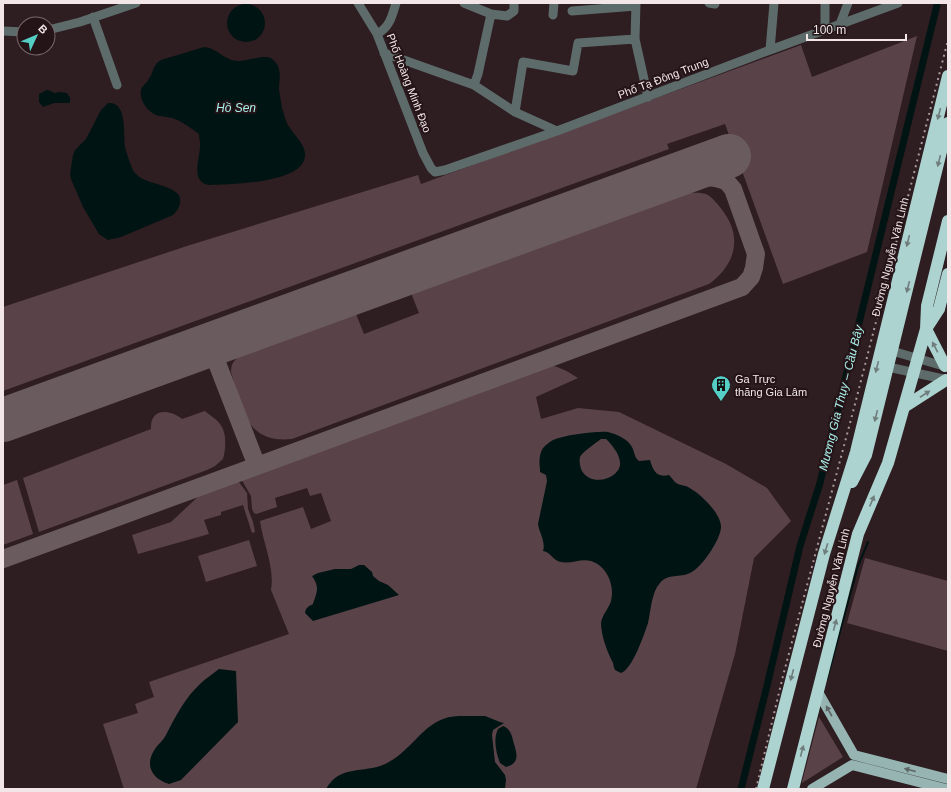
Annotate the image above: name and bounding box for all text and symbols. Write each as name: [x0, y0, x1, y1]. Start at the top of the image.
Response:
north arrow: [16, 16, 56, 56]
scale bar: [807, 16, 906, 42]
text: B: [36, 22, 50, 36]
text: 100 m: [813, 23, 846, 37]
street label: Phố Hoàng Minh Đạo: [385, 32, 433, 134]
street label: Phố Tạ Đông Trung: [616, 55, 710, 101]
water label: Hồ Sen: [216, 101, 256, 115]
one-way arrow: [935, 108, 941, 121]
one-way arrow: [935, 155, 941, 167]
street label: Đường Nguyễn Văn Linh: [869, 196, 911, 318]
one-way arrow: [904, 234, 910, 247]
one-way arrow: [904, 281, 910, 293]
water label: Mương Gia Thụy – Cầu Bây: [816, 323, 866, 472]
one-way arrow: [932, 342, 938, 353]
one-way arrow: [873, 361, 879, 373]
place label: Ga Trực thăng Gia Lâm: [735, 373, 807, 398]
building icon: Ga Trực thăng Gia Lâm: [710, 374, 732, 402]
one-way arrow: [920, 390, 930, 398]
one-way arrow: [873, 410, 879, 422]
one-way arrow: [868, 495, 875, 507]
street label: Đường Nguyễn Văn Linh: [810, 527, 852, 649]
one-way arrow: [823, 544, 829, 556]
one-way arrow: [833, 619, 839, 632]
one-way arrow: [789, 669, 795, 681]
one-way arrow: [826, 705, 832, 717]
one-way arrow: [800, 745, 806, 757]
one-way arrow: [904, 766, 916, 772]

